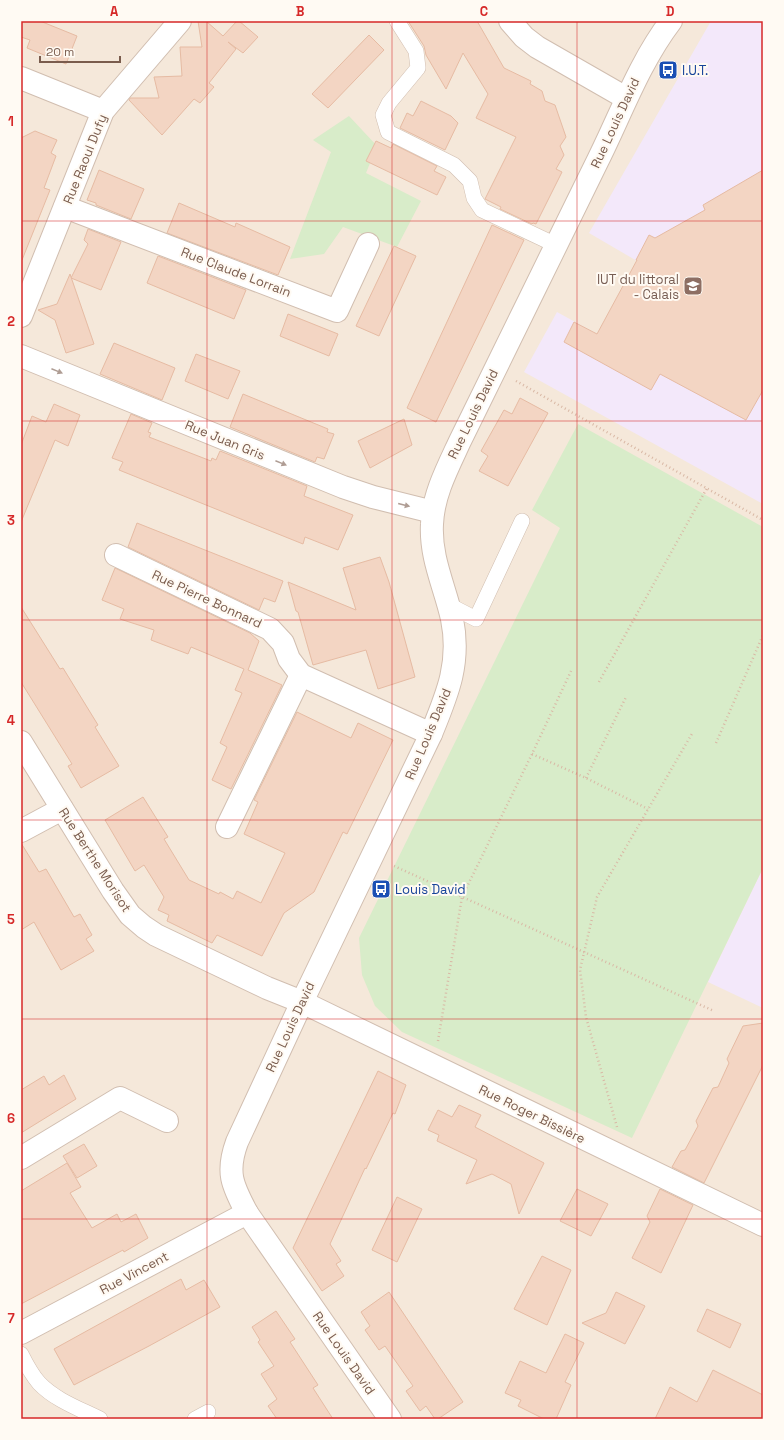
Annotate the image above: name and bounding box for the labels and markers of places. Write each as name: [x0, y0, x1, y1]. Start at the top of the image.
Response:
bus stop icon: I.U.T.: [657, 59, 679, 81]
place label: I.U.T.: [682, 62, 708, 79]
place label: IUT du littoral - Calais: [597, 271, 679, 303]
school or university icon: IUT du littoral - Calais: [682, 275, 704, 297]
bus stop icon: Louis David: [370, 878, 392, 900]
place label: Louis David: [395, 881, 466, 898]

